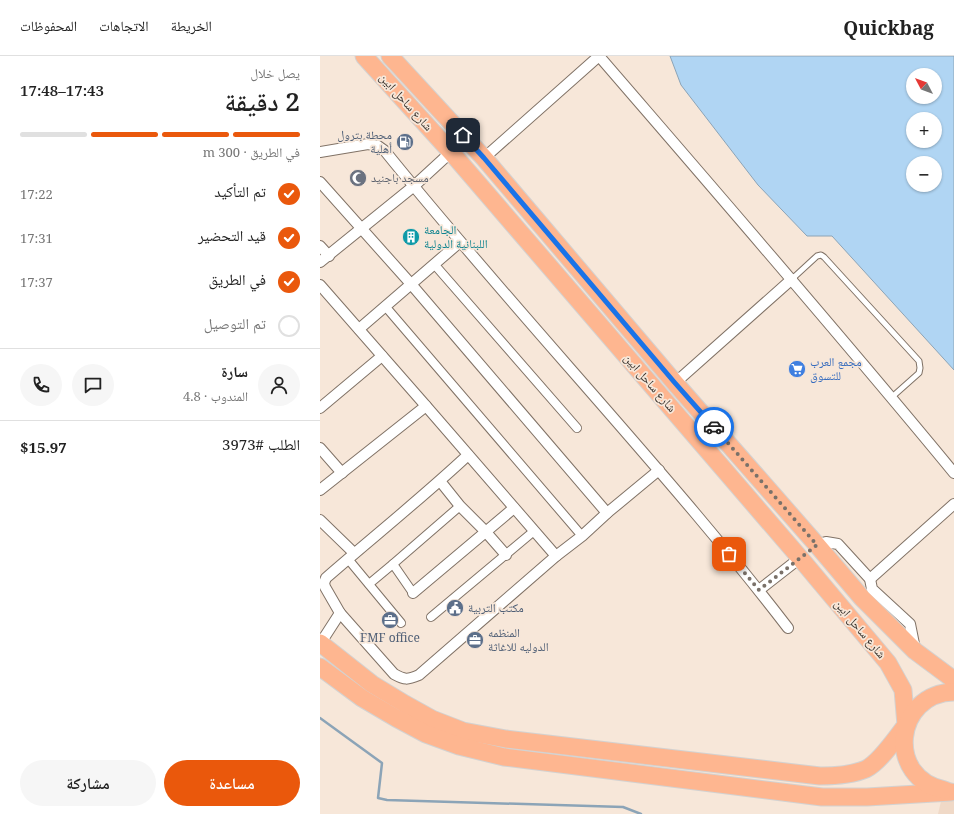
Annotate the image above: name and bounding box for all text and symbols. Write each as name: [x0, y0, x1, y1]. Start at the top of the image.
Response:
text: Quickbag: [843, 15, 934, 41]
text: المحفوظات: [20, 16, 77, 35]
text: الاتجاهات: [99, 16, 149, 35]
text: الخريطة: [171, 16, 212, 35]
text: يصل خلال: [250, 64, 300, 82]
north arrow: [906, 68, 942, 104]
map controls: [906, 68, 942, 192]
street label: شارع ساحل ابين: [376, 69, 437, 134]
text: 17:43–17:48: [20, 80, 104, 100]
text: 2 دقيقة: [225, 83, 300, 119]
button: +: [906, 112, 942, 148]
pin: [446, 118, 480, 152]
icon: home: [452, 124, 474, 146]
place label: محطة بترول أهلية: [337, 126, 392, 157]
fuel station icon: محطة بترول أهلية: [395, 132, 415, 152]
text: في الطريق · 300 m: [203, 143, 300, 161]
button: −: [906, 156, 942, 192]
mosque icon: مسجد باجنيد: [348, 168, 368, 188]
place label: مسجد باجنيد: [371, 169, 429, 186]
text: تم التأكيد: [214, 181, 266, 201]
icon: check: [278, 183, 300, 205]
text: 17:22: [20, 185, 53, 203]
place label: الجامعة اللبنانية الدولية: [424, 221, 488, 252]
text: قيد التحضير: [198, 225, 266, 245]
icon: check: [278, 227, 300, 249]
building icon: الجامعة اللبنانية الدولية: [401, 227, 421, 247]
text: 17:31: [20, 229, 53, 247]
text: في الطريق: [208, 269, 266, 289]
icon: check: [278, 271, 300, 293]
text: 17:37: [20, 273, 53, 291]
text: تم التوصيل: [204, 313, 266, 333]
street label: شارع ساحل ابين: [620, 350, 681, 416]
place label: مجمع العرب للتسوق: [810, 353, 862, 384]
supermarket icon: مجمع العرب للتسوق: [787, 359, 807, 379]
text: سارة: [221, 361, 248, 381]
button: phone: [20, 364, 62, 406]
button: chat: [72, 364, 114, 406]
button: person: [258, 364, 300, 406]
text: المندوب · 4.8: [183, 387, 248, 405]
courier: [694, 407, 734, 447]
icon: car: [703, 416, 725, 438]
text: الطلب #3973: [222, 434, 300, 454]
text: $15.97: [20, 437, 67, 457]
pin: [712, 537, 746, 571]
icon: bag: [718, 543, 740, 565]
street label: شارع ساحل ابين: [831, 596, 890, 662]
public building icon: مكتب التربية: [445, 598, 465, 618]
place label: مكتب التربية: [468, 599, 524, 616]
office icon: FMF office: [380, 610, 400, 630]
place label: المنظمه الدوليه للاغاثة: [488, 624, 549, 655]
place label: FMF office: [360, 629, 420, 646]
office icon: المنظمه الدوليه للاغاثة: [465, 630, 485, 650]
button: مشاركة: [20, 760, 156, 806]
button: مساعدة: [164, 760, 300, 806]

